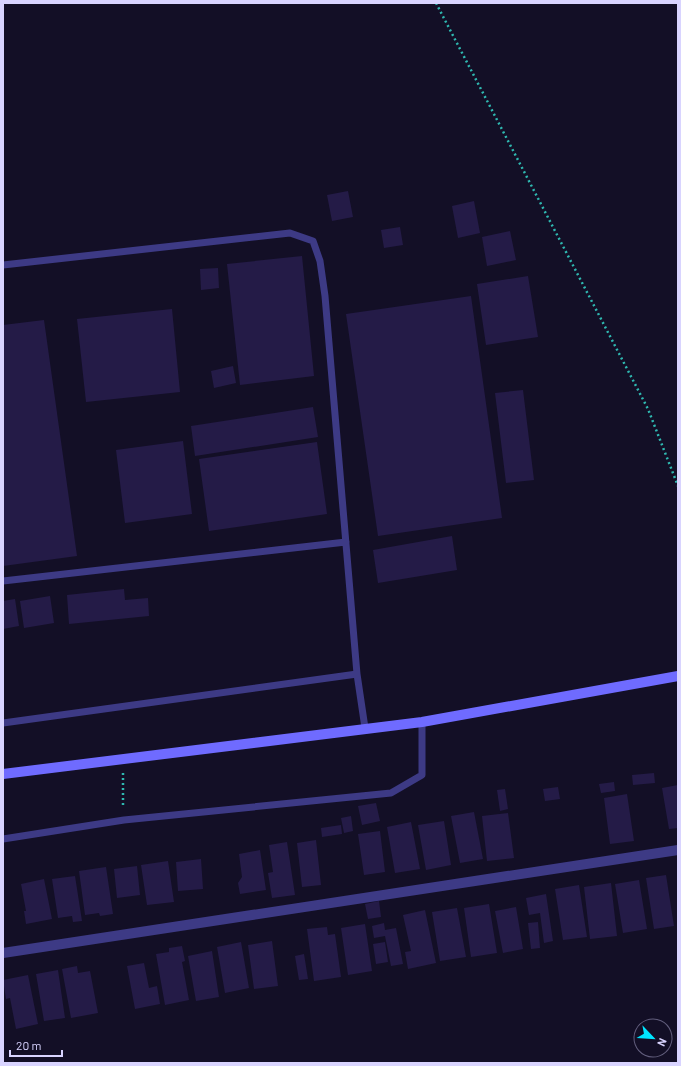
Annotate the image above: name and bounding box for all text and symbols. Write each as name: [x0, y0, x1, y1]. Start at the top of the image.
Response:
north arrow: [633, 1018, 673, 1058]
scale bar: [10, 1032, 62, 1058]
text: N: [655, 1036, 670, 1049]
text: 20 m: [16, 1038, 42, 1052]

